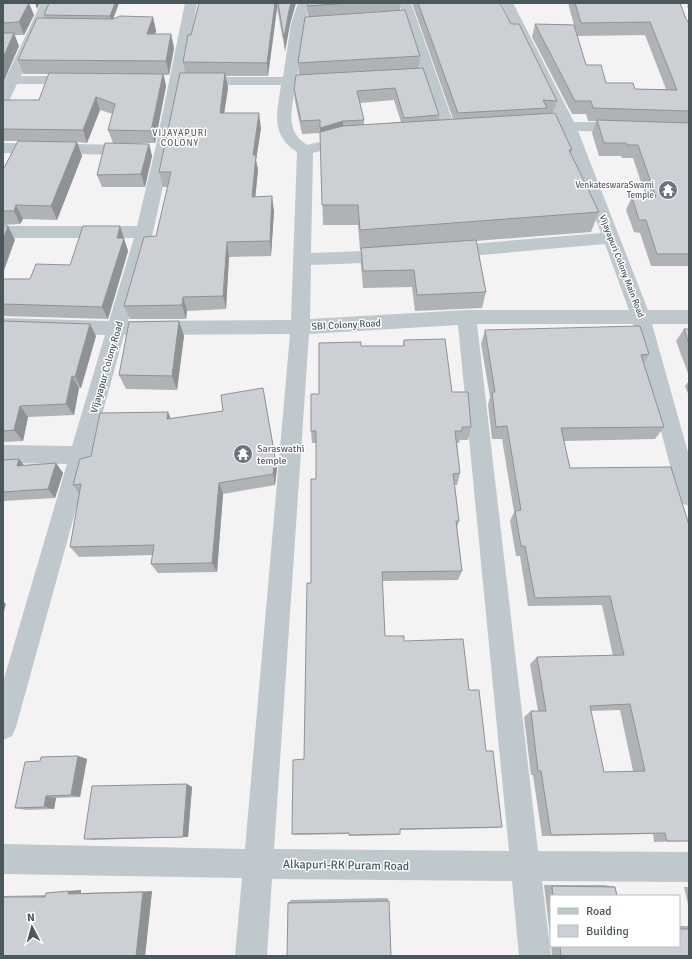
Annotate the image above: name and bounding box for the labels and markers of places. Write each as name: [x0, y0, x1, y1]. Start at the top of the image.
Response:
temple icon: VenkateswaraSwami Temple: [657, 179, 679, 201]
place label: VenkateswaraSwami Temple: [575, 180, 654, 201]
temple icon: Saraswathi temple: [232, 443, 254, 465]
place label: Saraswathi temple: [257, 443, 304, 467]

